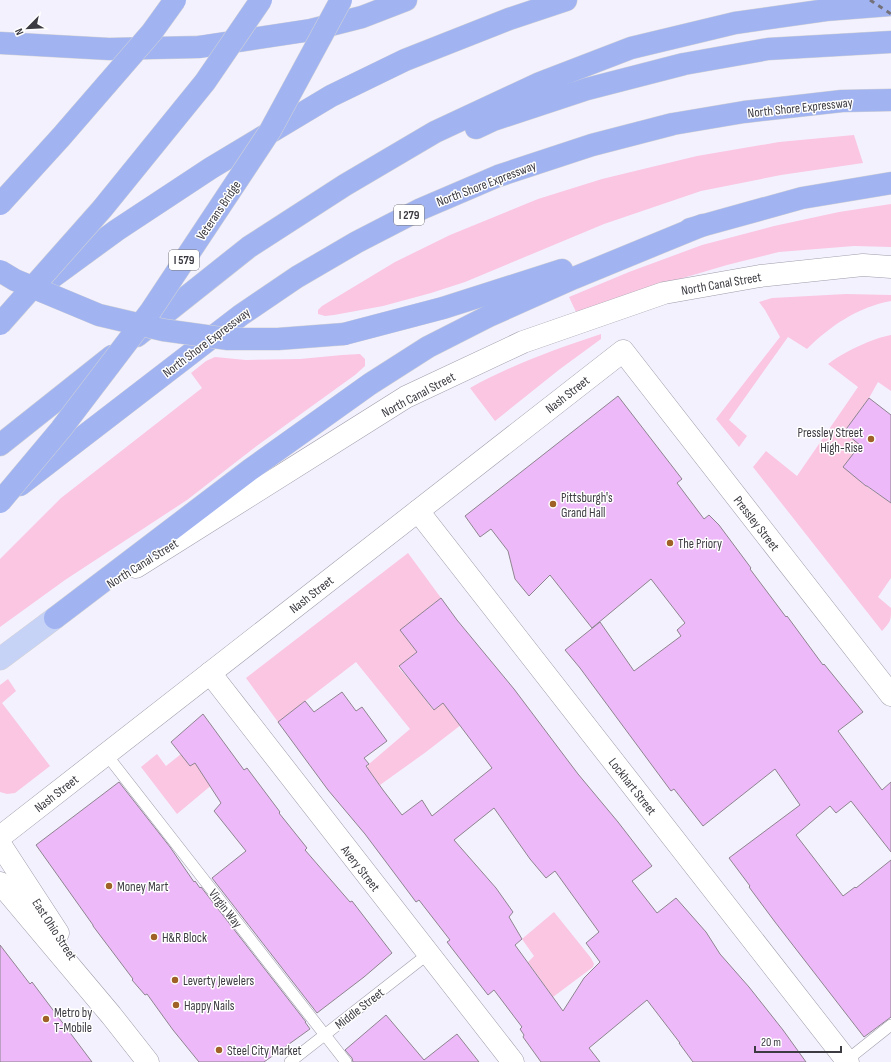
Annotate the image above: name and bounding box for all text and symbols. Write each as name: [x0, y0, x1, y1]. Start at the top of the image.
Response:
north arrow: [8, 8, 48, 48]
text: N: [12, 26, 26, 37]
street label: North Shore Expressway: [747, 95, 853, 121]
street label: North Shore Expressway: [434, 158, 538, 210]
street label: Veterans Bridge: [193, 178, 245, 243]
road number: I 279: [394, 205, 424, 225]
road number: I 579: [169, 250, 199, 270]
street label: North Canal Street: [680, 269, 763, 299]
street label: North Shore Expressway: [160, 305, 254, 381]
street label: North Canal Street: [379, 369, 458, 421]
street label: Nash Street: [542, 373, 593, 417]
place label: Pressley Street High-Rise: [798, 425, 863, 456]
marker: Pressley Street High-Rise: [866, 434, 876, 444]
place label: Pittsburgh's Grand Hall: [561, 490, 613, 521]
street label: Pressley Street: [730, 493, 783, 554]
marker: Pittsburgh's Grand Hall: [548, 499, 558, 509]
street label: North Canal Street: [104, 536, 181, 592]
place label: The Priory: [678, 536, 722, 552]
marker: The Priory: [665, 538, 675, 548]
street label: Nash Street: [286, 573, 337, 617]
street label: Lockhart Street: [605, 755, 660, 818]
street label: Nash Street: [31, 772, 82, 816]
street label: Avery Street: [337, 842, 383, 895]
place label: Money Mart: [117, 879, 169, 895]
marker: Money Mart: [104, 881, 114, 891]
street label: Virgin Way: [205, 886, 245, 931]
street label: East Ohio Street: [28, 896, 80, 963]
place label: H&R Block: [162, 930, 207, 946]
marker: H&R Block: [149, 932, 159, 942]
place label: Leverty Jewelers: [183, 973, 254, 989]
marker: Leverty Jewelers: [170, 975, 180, 985]
street label: Middle Street: [332, 985, 387, 1033]
place label: Happy Nails: [184, 998, 235, 1014]
marker: Happy Nails: [171, 1000, 181, 1010]
place label: Metro by T-Mobile: [54, 1005, 92, 1036]
marker: Metro by T-Mobile: [41, 1014, 51, 1024]
scale bar: [755, 1028, 841, 1054]
text: 20 m: [761, 1035, 781, 1050]
place label: Steel City Market: [227, 1043, 302, 1059]
marker: Steel City Market: [214, 1045, 224, 1055]

